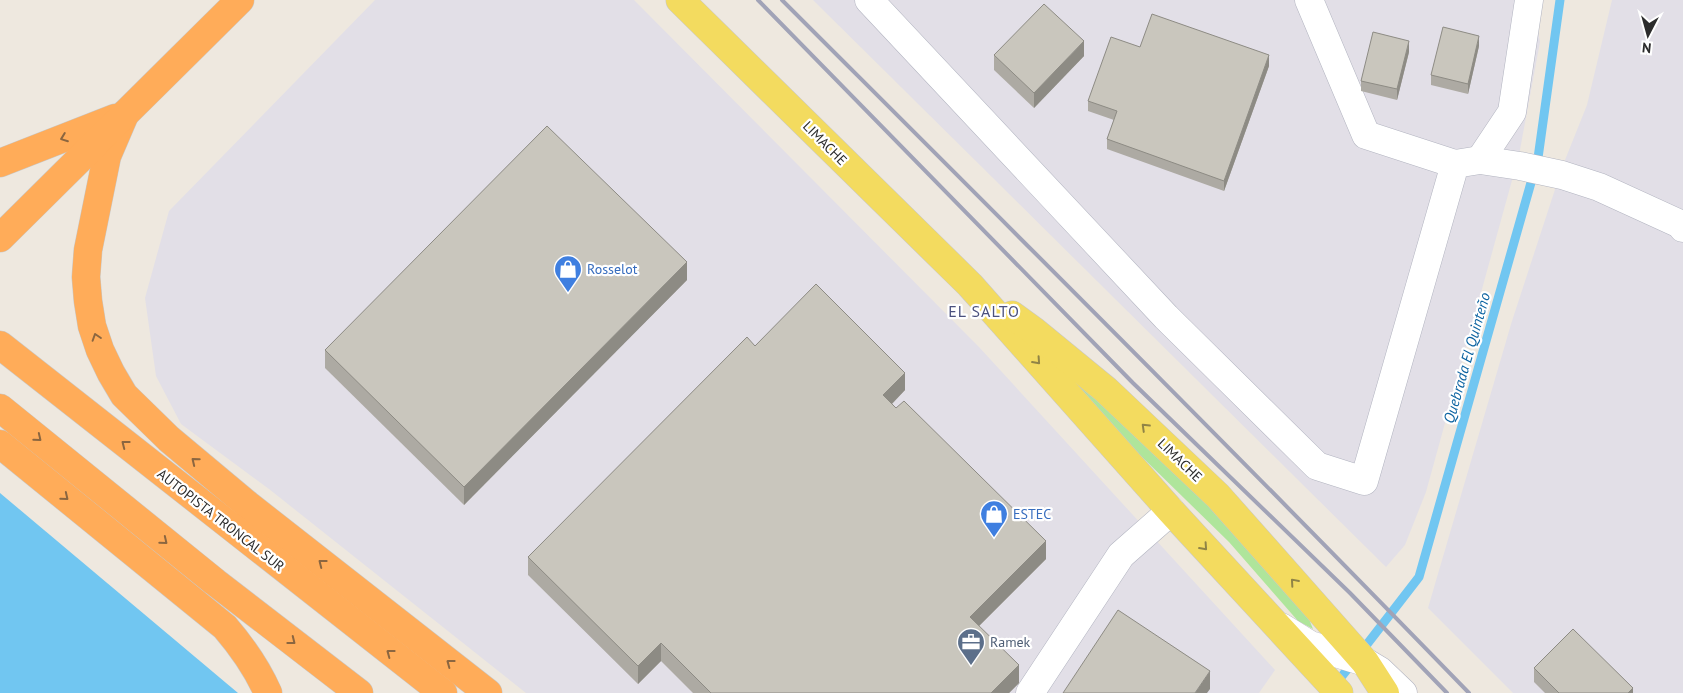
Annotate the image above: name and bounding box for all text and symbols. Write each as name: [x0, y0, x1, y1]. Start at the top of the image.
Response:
north arrow: [1623, 10, 1673, 60]
text: N: [1641, 38, 1652, 57]
street label: LIMACHE: [799, 117, 851, 169]
one-way arrow: [60, 133, 68, 143]
shop icon: Rosselot: [553, 254, 583, 293]
place label: Rosselot: [587, 260, 638, 278]
water label: Quebrada El Quinteño: [1439, 290, 1494, 425]
district label: EL SALTO: [948, 301, 1020, 321]
one-way arrow: [91, 333, 101, 341]
one-way arrow: [1031, 355, 1040, 364]
one-way arrow: [1142, 424, 1151, 433]
one-way arrow: [32, 433, 41, 441]
street label: LIMACHE: [1154, 434, 1206, 486]
one-way arrow: [122, 440, 131, 449]
one-way arrow: [192, 459, 201, 467]
street label: AUTOPISTA TRONCAL SUR: [154, 465, 288, 575]
one-way arrow: [59, 492, 68, 500]
shop icon: ESTEC: [979, 499, 1009, 538]
place label: ESTEC: [1013, 505, 1051, 523]
one-way arrow: [158, 535, 167, 543]
one-way arrow: [1198, 541, 1207, 550]
one-way arrow: [318, 560, 328, 569]
one-way arrow: [1292, 579, 1300, 588]
office icon: Ramek: [956, 627, 986, 666]
place label: Ramek: [990, 633, 1031, 651]
one-way arrow: [286, 636, 295, 645]
one-way arrow: [387, 649, 396, 658]
one-way arrow: [446, 660, 455, 669]

